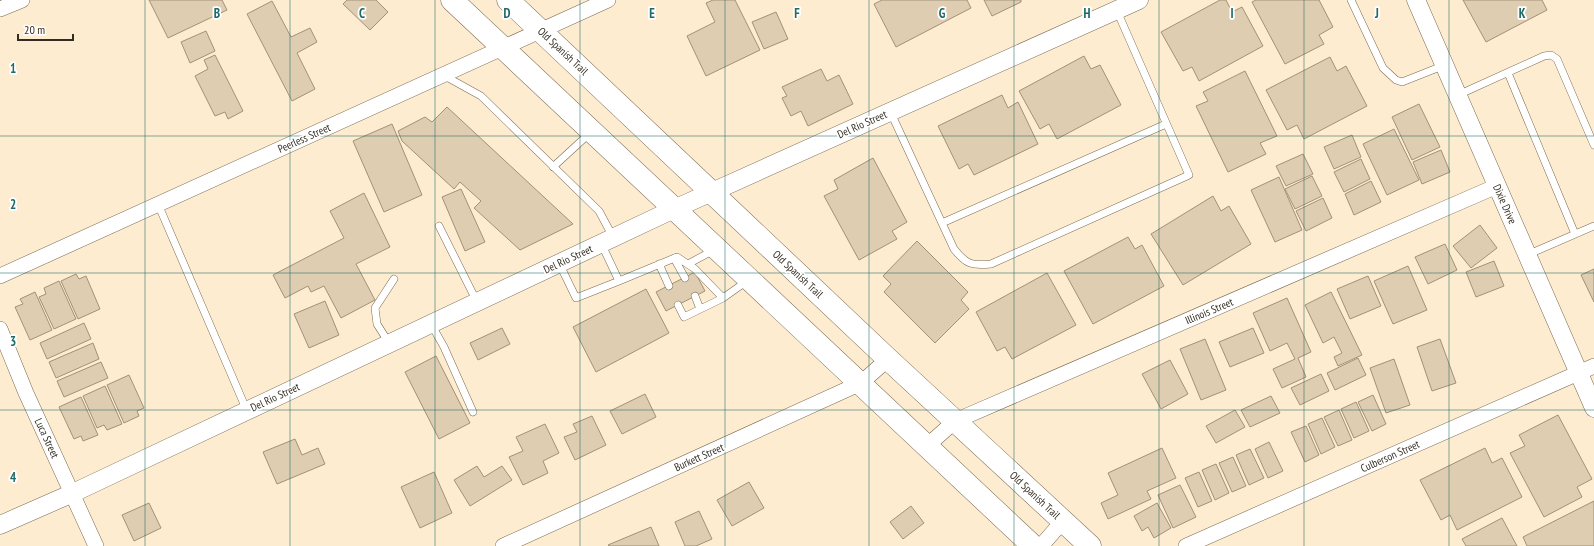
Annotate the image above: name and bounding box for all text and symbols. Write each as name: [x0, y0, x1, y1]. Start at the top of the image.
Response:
text: B: [214, 5, 220, 22]
text: C: [359, 5, 365, 22]
text: D: [504, 5, 511, 22]
text: E: [649, 5, 655, 22]
text: F: [794, 5, 800, 22]
text: G: [939, 5, 946, 22]
text: H: [1084, 5, 1091, 22]
text: I: [1230, 5, 1234, 22]
text: J: [1374, 5, 1379, 22]
text: K: [1519, 5, 1526, 22]
scale bar: [18, 16, 73, 42]
text: 20 m: [24, 22, 45, 37]
street label: Old Spanish Trail: [535, 24, 591, 78]
text: 1: [10, 60, 16, 77]
street label: Del Rio Street: [835, 107, 889, 141]
street label: Peerless Street: [275, 120, 333, 156]
street label: Dixie Drive: [1490, 182, 1520, 226]
text: 2: [10, 196, 16, 213]
street label: Del Rio Street: [541, 242, 595, 276]
street label: Old Spanish Trail: [770, 247, 826, 301]
street label: Illinois Street: [1183, 295, 1235, 327]
text: 3: [10, 333, 16, 350]
street label: Del Rio Street: [248, 380, 302, 414]
street label: Luca Street: [32, 416, 62, 460]
street label: Culberson Street: [1358, 437, 1422, 475]
street label: Burkett Street: [672, 440, 726, 474]
street label: Old Spanish Trail: [1007, 468, 1063, 522]
text: 4: [10, 469, 17, 486]

